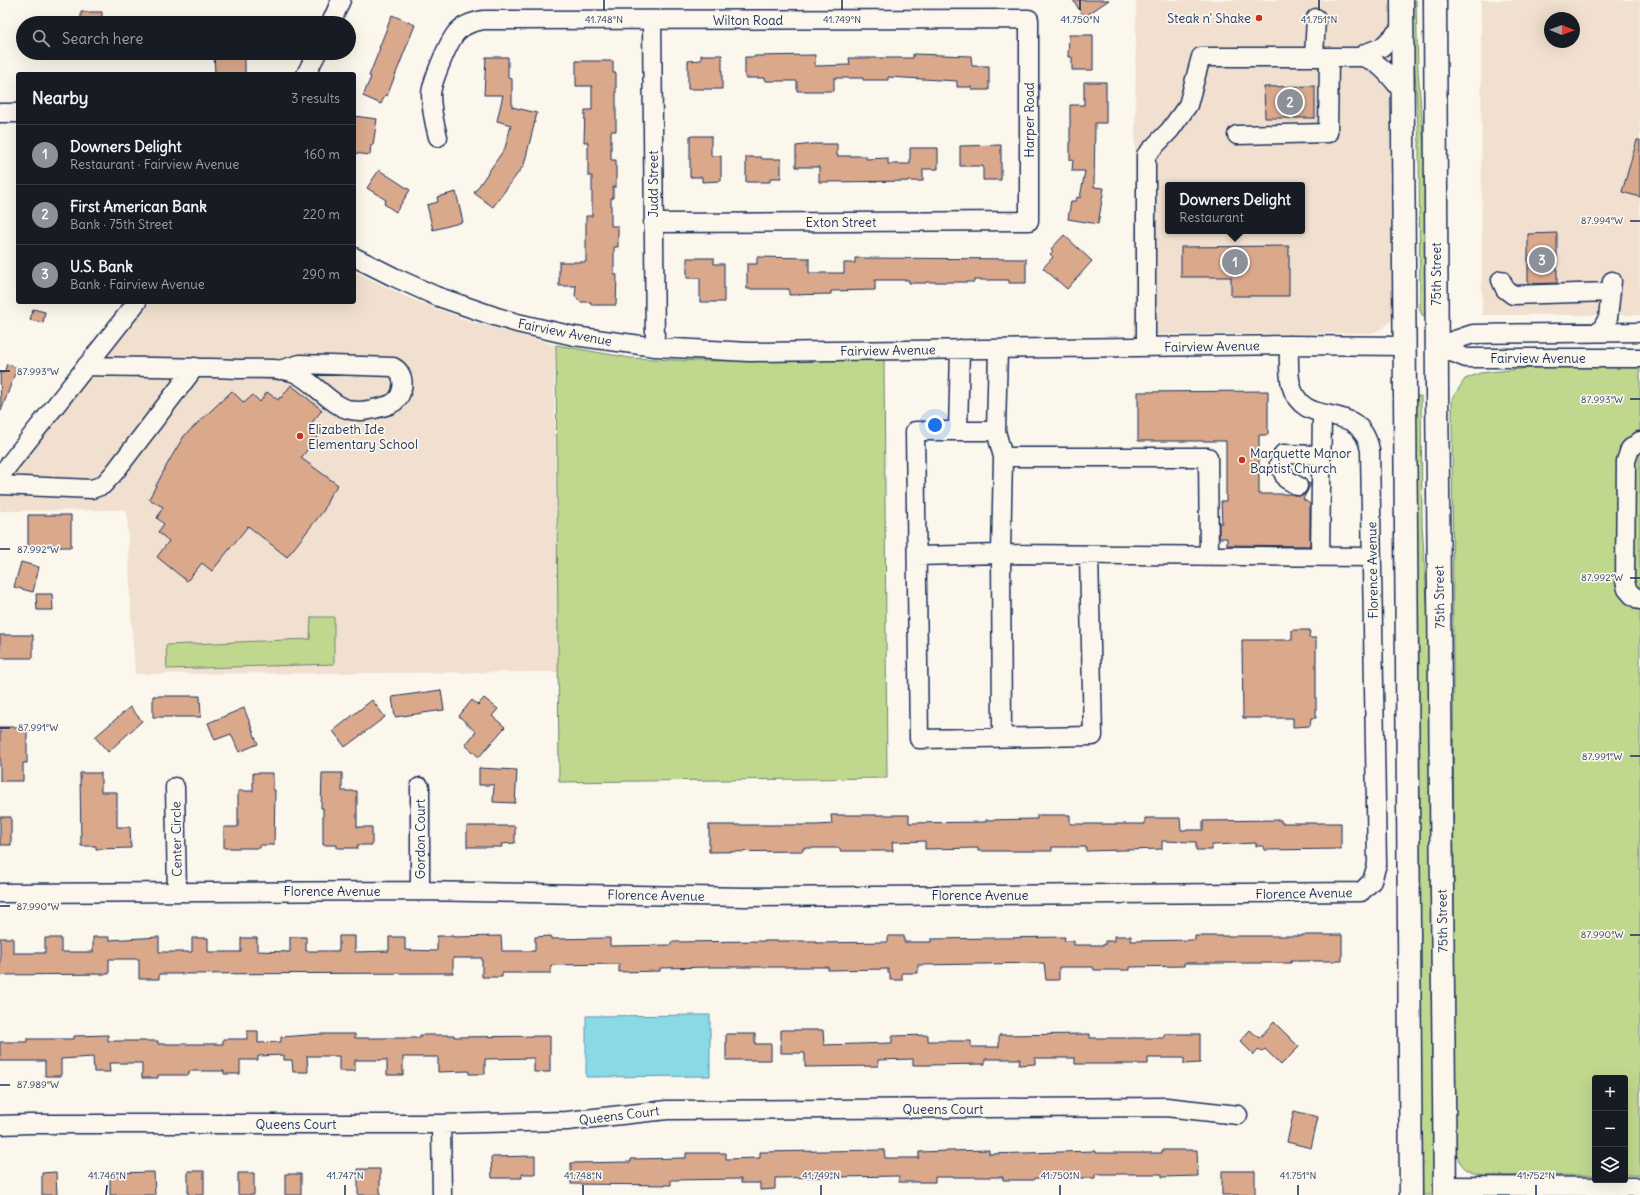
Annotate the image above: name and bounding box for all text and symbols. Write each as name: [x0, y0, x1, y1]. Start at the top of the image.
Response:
place label: Steak n' Shake: [1167, 10, 1251, 27]
street label: Wilton Road: [713, 12, 784, 29]
north arrow: [1544, 12, 1580, 48]
text: 41.748°N: [585, 13, 623, 26]
text: 41.749°N: [823, 13, 861, 26]
text: 41.750°N: [1060, 13, 1100, 26]
marker: Steak n' Shake: [1254, 13, 1264, 23]
text: 41.751°N: [1301, 13, 1337, 26]
search box: [16, 16, 356, 60]
icon: search: [30, 27, 52, 49]
text: Search here: [62, 29, 143, 48]
street label: Harper Road: [1021, 82, 1038, 158]
text: Nearby: [32, 87, 88, 109]
pin: 2: [1277, 87, 1303, 117]
text: 3 results: [291, 90, 340, 107]
text: Downers Delight: [70, 137, 182, 156]
text: 1: [42, 146, 48, 163]
text: 160 m: [304, 146, 340, 163]
street label: Judd Street: [645, 150, 662, 218]
text: Restaurant · Fairview Avenue: [70, 156, 239, 173]
popup: [1165, 182, 1305, 234]
text: Downers Delight: [1179, 190, 1291, 209]
text: First American Bank: [70, 197, 207, 216]
text: 2: [41, 206, 49, 223]
text: 220 m: [303, 206, 340, 223]
text: Restaurant: [1179, 209, 1244, 226]
street label: Exton Street: [806, 214, 877, 231]
text: 87.994°W: [1581, 214, 1623, 227]
text: Bank · 75th Street: [70, 216, 173, 233]
street label: 75th Street: [1428, 242, 1445, 306]
pin: 3: [1529, 245, 1555, 275]
pin: 1: [1222, 247, 1248, 277]
text: U.S. Bank: [70, 257, 133, 276]
text: 3: [41, 266, 49, 283]
text: 290 m: [302, 266, 340, 283]
text: Bank · Fairview Avenue: [70, 276, 205, 293]
street label: Fairview Avenue: [516, 315, 613, 350]
street label: Fairview Avenue: [1164, 337, 1260, 356]
street label: Fairview Avenue: [840, 341, 936, 360]
street label: Fairview Avenue: [1490, 350, 1586, 367]
text: 87.993°W: [17, 365, 59, 378]
text: 87.993°W: [1581, 393, 1623, 406]
your location: [925, 415, 945, 435]
place label: Elizabeth Ide Elementary School: [308, 421, 418, 453]
marker: Elizabeth Ide Elementary School: [295, 431, 305, 441]
place label: Marquette Manor Baptist Church: [1250, 445, 1352, 477]
marker: Marquette Manor Baptist Church: [1237, 455, 1247, 465]
street label: Florence Avenue: [1363, 521, 1382, 619]
text: 87.992°W: [17, 543, 59, 556]
street label: 75th Street: [1430, 564, 1449, 629]
text: 87.992°W: [1581, 571, 1623, 584]
text: 87.991°W: [18, 721, 58, 734]
text: 87.991°W: [1582, 750, 1622, 763]
street label: Gordon Court: [412, 798, 429, 879]
street label: Center Circle: [167, 801, 186, 877]
street label: Florence Avenue: [283, 883, 381, 900]
street label: Florence Avenue: [1255, 884, 1353, 903]
street label: Florence Avenue: [607, 886, 705, 905]
street label: Florence Avenue: [931, 887, 1029, 904]
street label: 75th Street: [1433, 888, 1452, 953]
text: 87.990°W: [16, 900, 60, 913]
text: 87.990°W: [1580, 928, 1624, 941]
map controls: [1592, 1075, 1628, 1183]
button: +: [1592, 1075, 1628, 1111]
text: 87.989°W: [17, 1078, 59, 1091]
street label: Queens Court: [903, 1101, 984, 1118]
street label: Queens Court: [578, 1102, 661, 1129]
button: −: [1592, 1111, 1628, 1147]
street label: Queens Court: [256, 1116, 337, 1133]
button: layers: [1592, 1147, 1628, 1183]
text: 41.746°N: [88, 1169, 126, 1182]
text: 41.747°N: [326, 1169, 364, 1182]
text: 41.748°N: [564, 1169, 602, 1182]
text: 41.749°N: [802, 1169, 840, 1182]
text: 41.750°N: [1040, 1169, 1080, 1182]
text: 41.751°N: [1280, 1169, 1316, 1182]
text: 41.752°N: [1517, 1169, 1555, 1182]

